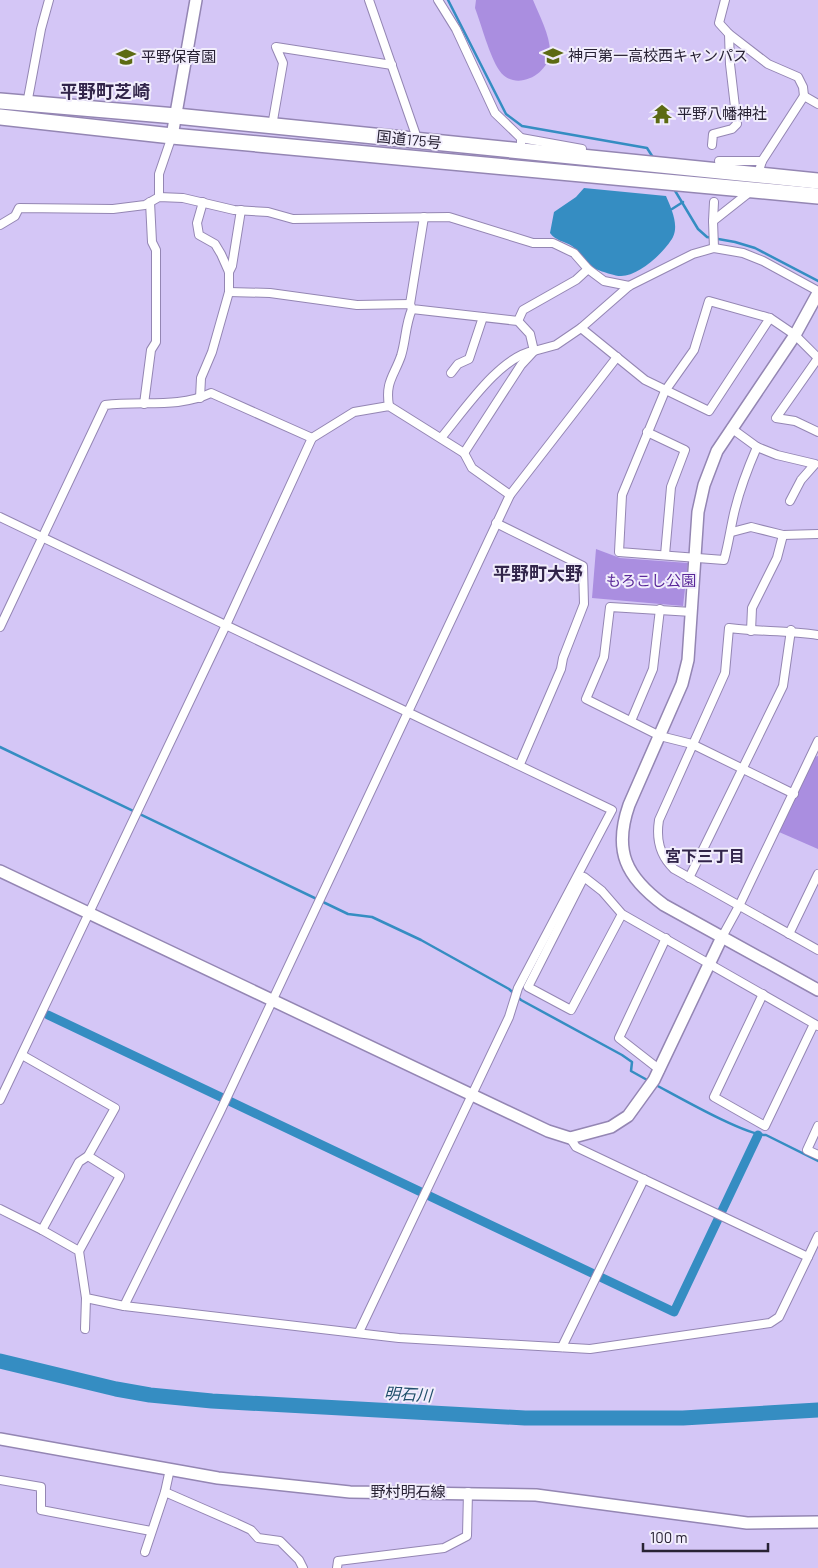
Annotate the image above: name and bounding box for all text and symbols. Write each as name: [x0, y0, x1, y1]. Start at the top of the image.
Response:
school or university icon: 神戸第一高校西キャンパス: [542, 45, 564, 67]
school or university icon: 平野保育園: [115, 46, 137, 68]
place label: 神戸第一高校西キャンパス: [568, 46, 748, 64]
place label: 平野保育園: [141, 47, 216, 65]
district label: 平野町芝崎: [60, 80, 150, 102]
temple icon: 平野八幡神社: [651, 103, 673, 125]
place label: 平野八幡神社: [677, 104, 767, 122]
street label: 国道175号: [376, 127, 442, 151]
district label: 平野町大野: [493, 562, 583, 584]
park label: もろこし公園: [606, 571, 696, 589]
district label: 宮下三丁目: [665, 846, 745, 865]
water label: 明石川: [384, 1383, 434, 1404]
street label: 野村明石線: [370, 1482, 446, 1500]
scale bar: [643, 1520, 768, 1552]
text: 100 m: [650, 1528, 688, 1546]

